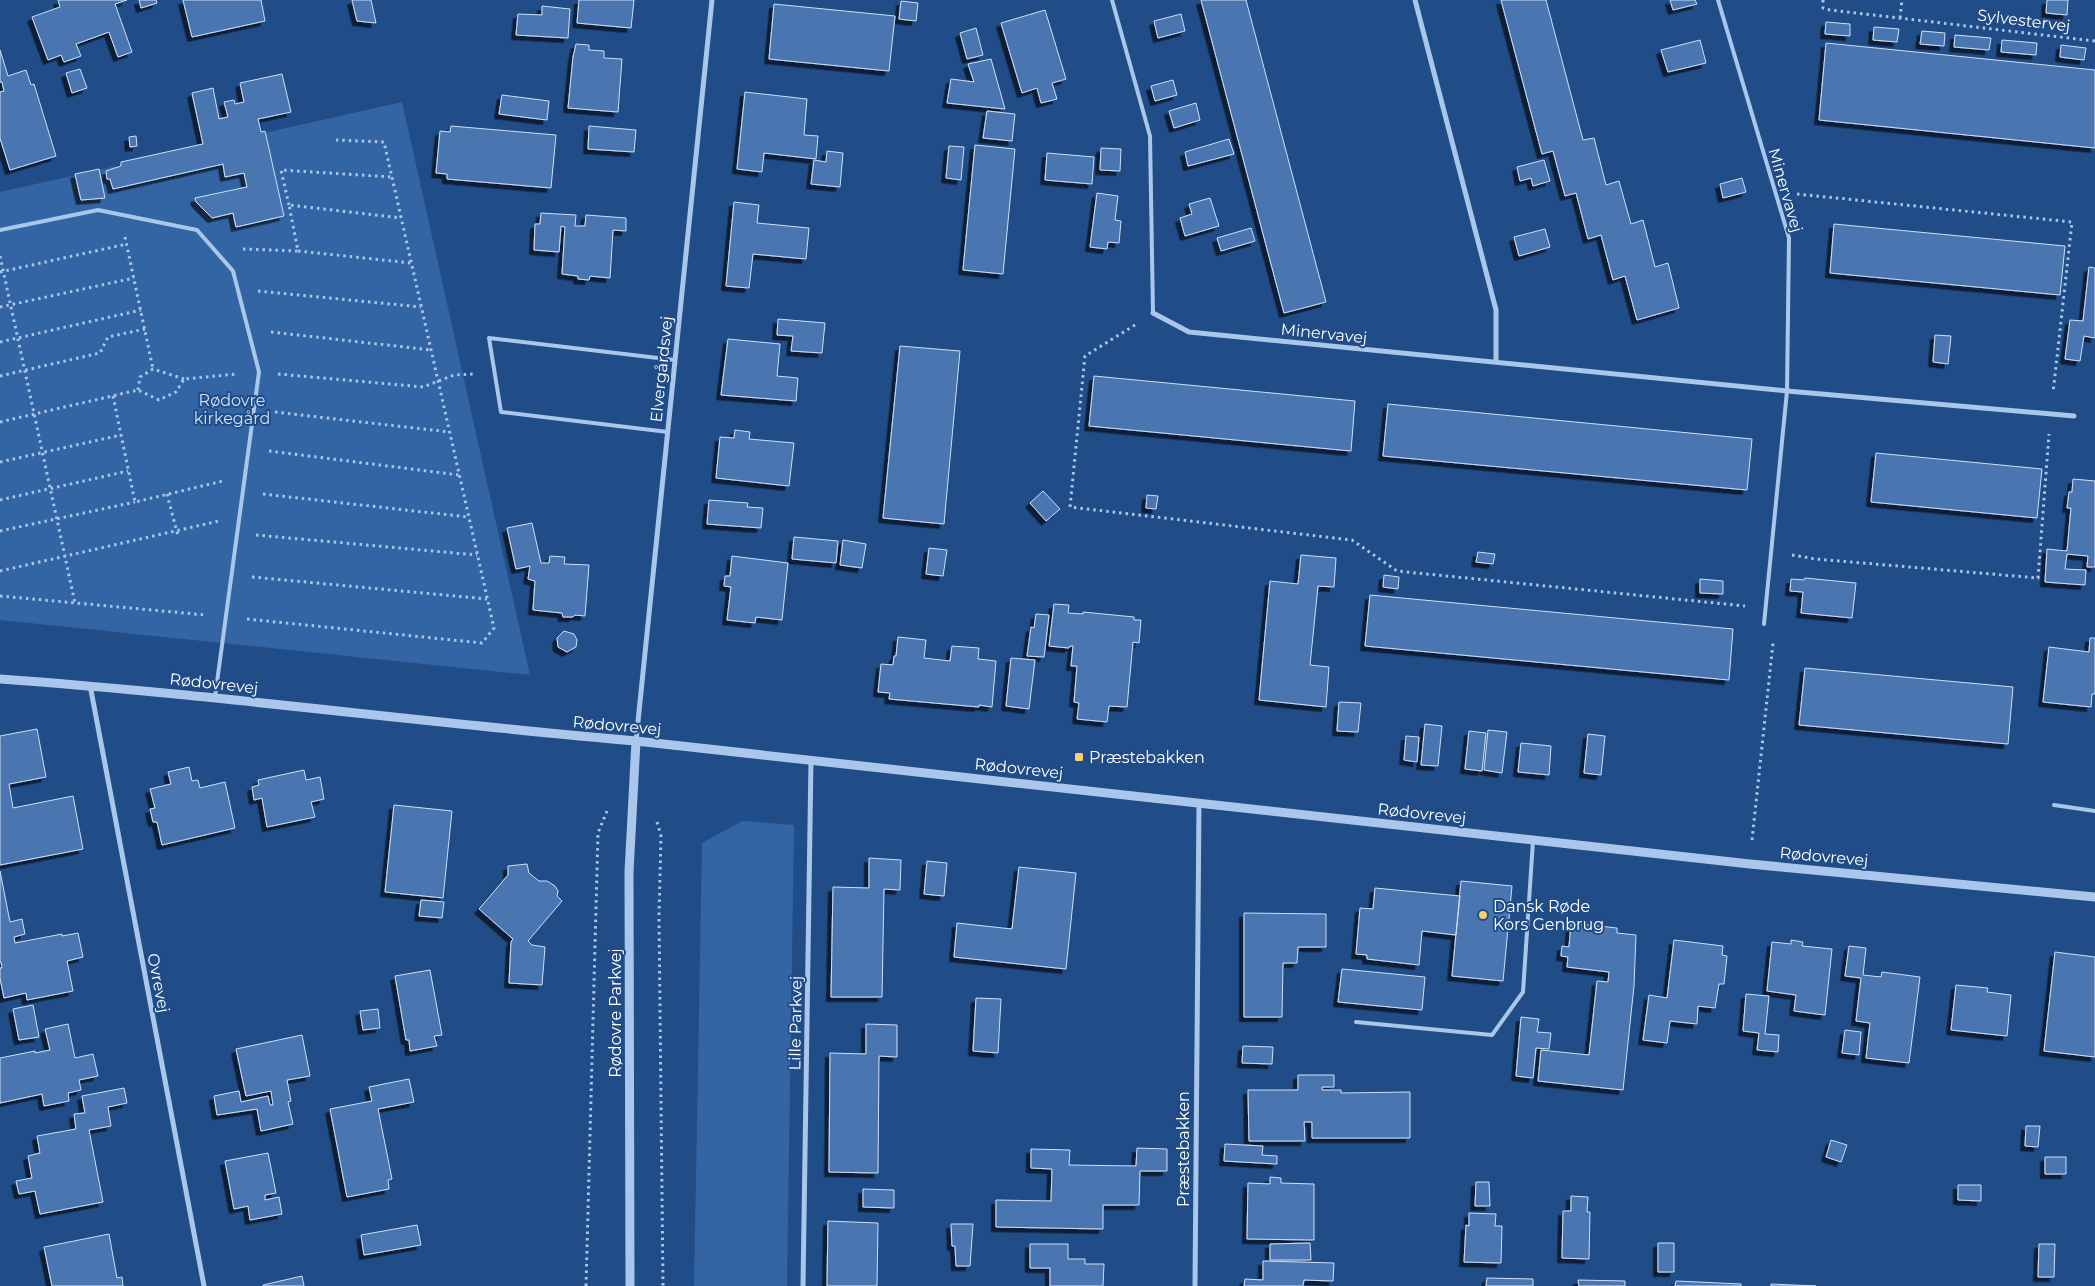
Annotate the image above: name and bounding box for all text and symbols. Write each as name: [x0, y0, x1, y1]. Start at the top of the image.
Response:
street label: Sylvestervej: [1976, 5, 2072, 36]
street label: Minervavej: [1764, 146, 1807, 234]
street label: Elvergårdsvej: [646, 315, 677, 423]
street label: Minervavej: [1280, 320, 1368, 347]
park label: Rødovre kirkegård: [194, 391, 270, 428]
street label: Rødovrevej: [169, 669, 259, 698]
street label: Rødovrevej: [572, 712, 662, 739]
place label: Præstebakken: [1089, 748, 1205, 767]
marker: Præstebakken: [1073, 751, 1085, 763]
street label: Rødovrevej: [974, 754, 1064, 783]
street label: Rødovrevej: [1377, 799, 1467, 828]
street label: Rødovrevej: [1779, 843, 1869, 870]
place label: Dansk Røde Kors Genbrug: [1493, 897, 1604, 934]
marker: Dansk Røde Kors Genbrug: [1477, 909, 1489, 921]
street label: Rødovre Parkvej: [606, 948, 625, 1078]
street label: Ovrevej: [143, 952, 174, 1014]
street label: Lille Parkvej: [785, 976, 806, 1071]
street label: Præstebakken: [1174, 1091, 1193, 1207]

